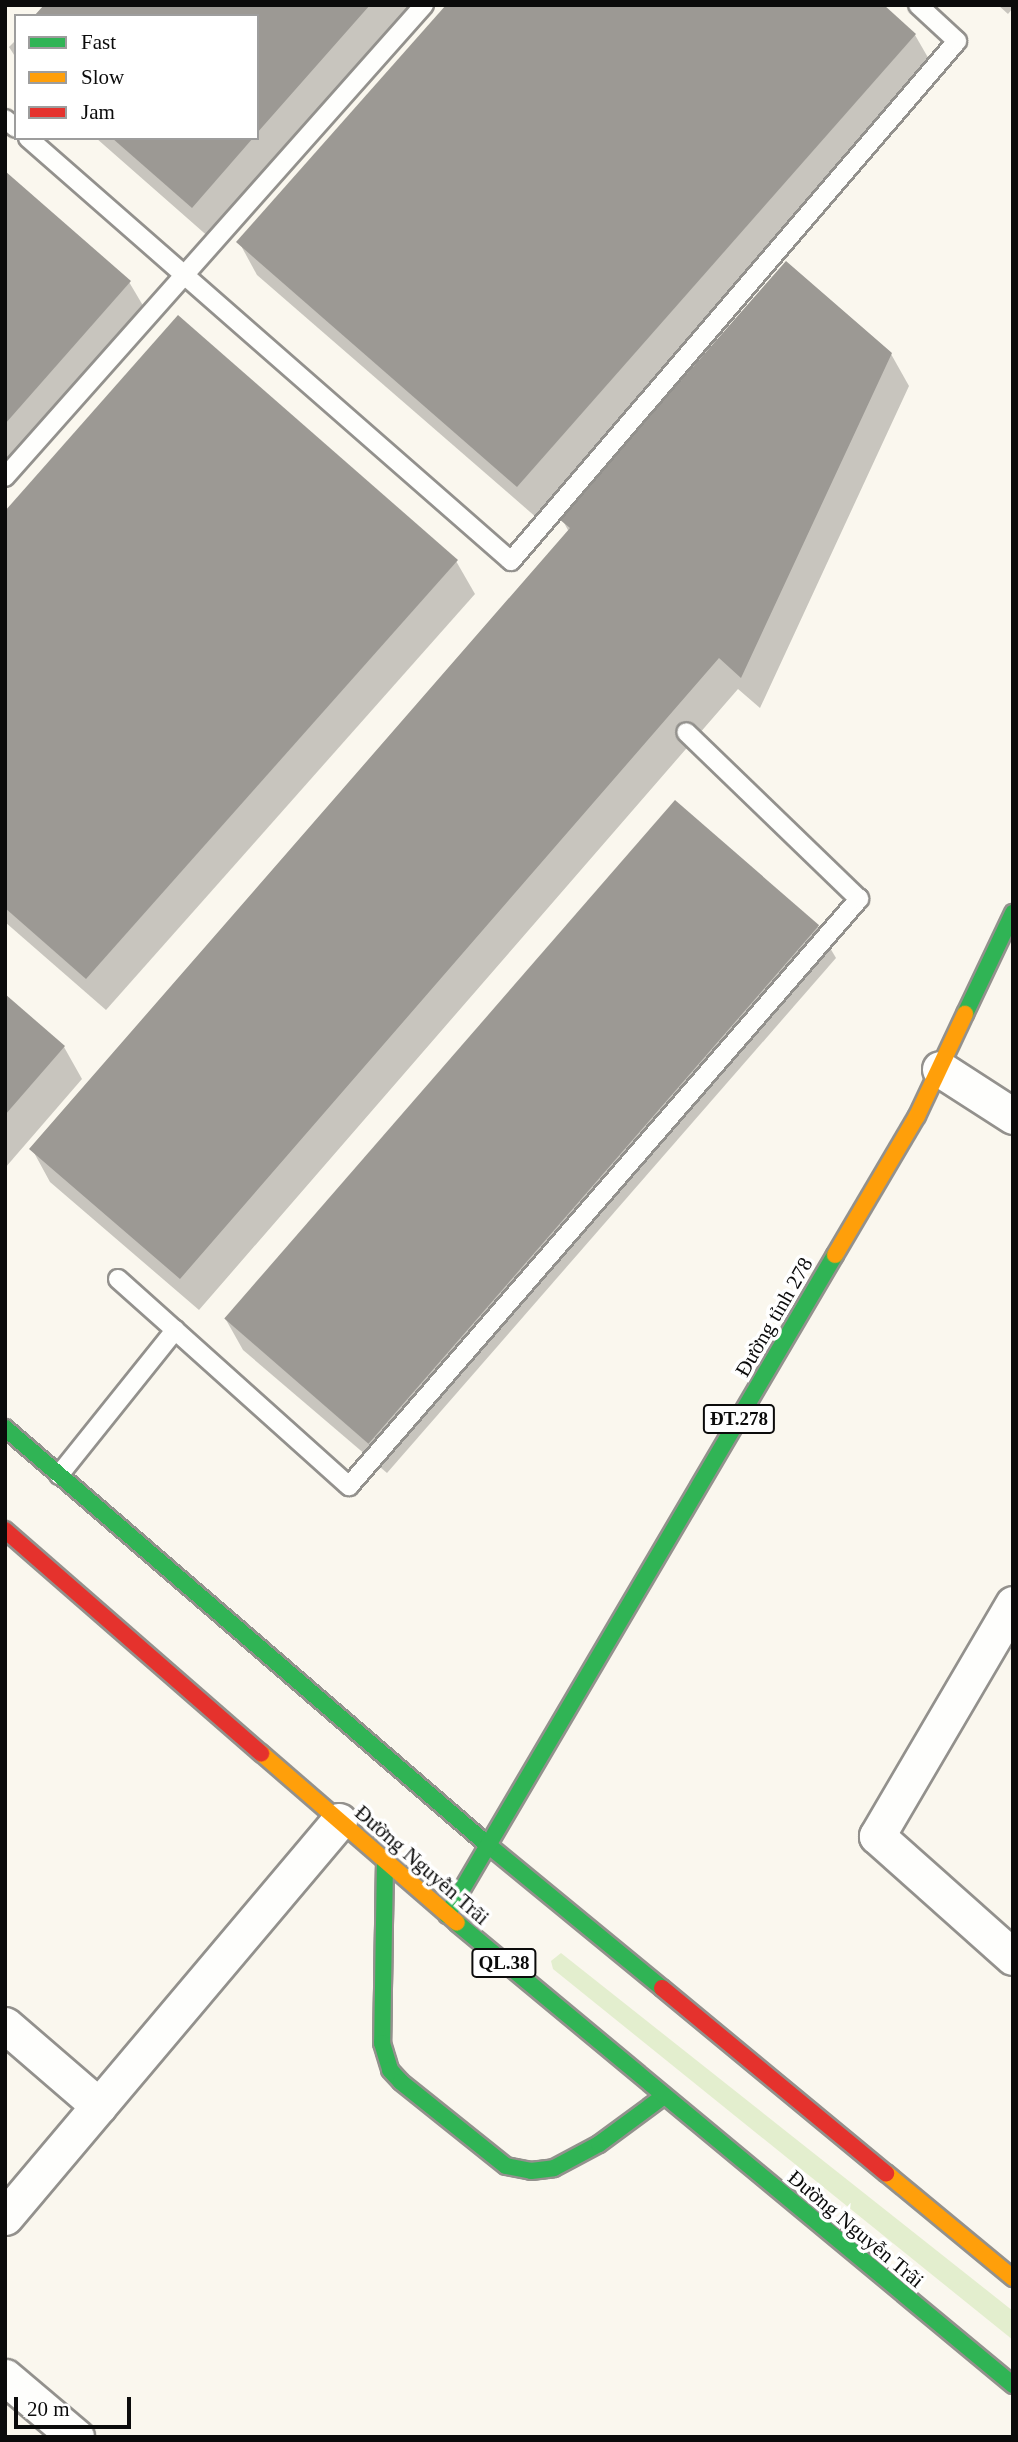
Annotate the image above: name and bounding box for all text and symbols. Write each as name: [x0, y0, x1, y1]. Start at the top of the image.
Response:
legend: [14, 14, 259, 140]
text: Fast: [81, 30, 116, 54]
text: Slow: [81, 65, 124, 89]
text: Jam: [81, 100, 115, 124]
street label: Đường tỉnh 278: [730, 1253, 818, 1381]
road number: ĐT.278: [702, 1404, 776, 1434]
street label: Đường Nguyễn Trãi: [350, 1800, 494, 1930]
road number: QL.38: [471, 1948, 537, 1979]
street label: Đường Nguyễn Trãi: [783, 2165, 929, 2293]
scale bar: [18, 2382, 135, 2426]
text: 20 m: [27, 2397, 70, 2421]

